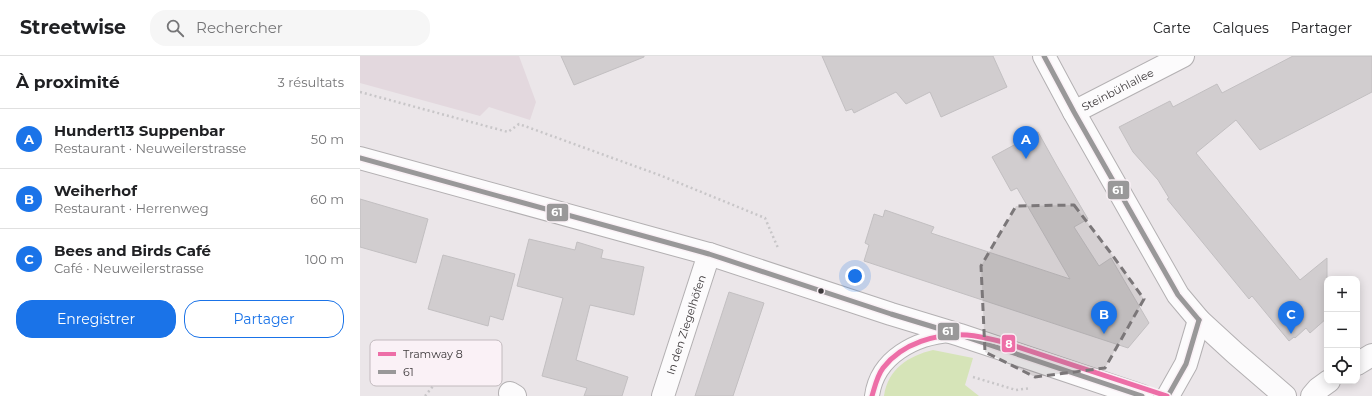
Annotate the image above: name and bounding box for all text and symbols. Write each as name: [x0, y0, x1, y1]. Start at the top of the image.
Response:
search box: [150, 10, 430, 46]
text: Streetwise: [20, 16, 126, 39]
icon: search: [164, 17, 186, 39]
text: Rechercher: [196, 18, 283, 37]
text: Carte: [1153, 19, 1191, 37]
text: Calques: [1213, 19, 1269, 37]
text: Partager: [1291, 19, 1352, 37]
street label: Steinbühlallee: [1079, 65, 1156, 114]
text: À proximité: [16, 72, 120, 92]
text: 3 résultats: [278, 74, 344, 90]
text: Hundert13 Suppenbar: [54, 121, 225, 140]
pin: A: [1013, 126, 1039, 159]
text: A: [24, 131, 34, 147]
text: 50 m: [311, 131, 344, 147]
text: Restaurant · Neuweilerstrasse: [54, 140, 246, 156]
line badge: 61: [1107, 180, 1130, 200]
text: Weiherhof: [54, 181, 137, 200]
text: 61: [1112, 183, 1124, 197]
text: B: [24, 191, 34, 207]
text: 60 m: [310, 191, 344, 207]
text: Restaurant · Herrenweg: [54, 200, 209, 216]
line badge: 61: [546, 203, 569, 222]
text: 61: [551, 205, 563, 219]
text: Bees and Birds Café: [54, 241, 211, 260]
text: C: [24, 251, 34, 267]
text: 100 m: [305, 251, 344, 267]
text: Café · Neuweilerstrasse: [54, 260, 204, 276]
your location: [845, 266, 865, 286]
street label: In den Ziegelhöfen: [663, 273, 709, 376]
map controls: [1324, 276, 1360, 384]
button: +: [1324, 276, 1360, 312]
unlabelled marker: [816, 286, 826, 296]
button: Enregistrer: [16, 300, 176, 338]
button: Partager: [184, 300, 344, 338]
pin: B: [1091, 301, 1117, 334]
pin: C: [1278, 301, 1304, 334]
button: −: [1324, 312, 1360, 348]
line badge: 61: [937, 322, 960, 341]
text: 61: [942, 324, 954, 338]
line badge: 8: [1001, 334, 1016, 353]
text: 8: [1005, 337, 1013, 351]
legend: [370, 340, 502, 386]
text: Tramway 8: [403, 347, 463, 361]
button: locate: [1324, 348, 1360, 384]
text: 61: [403, 365, 414, 379]

